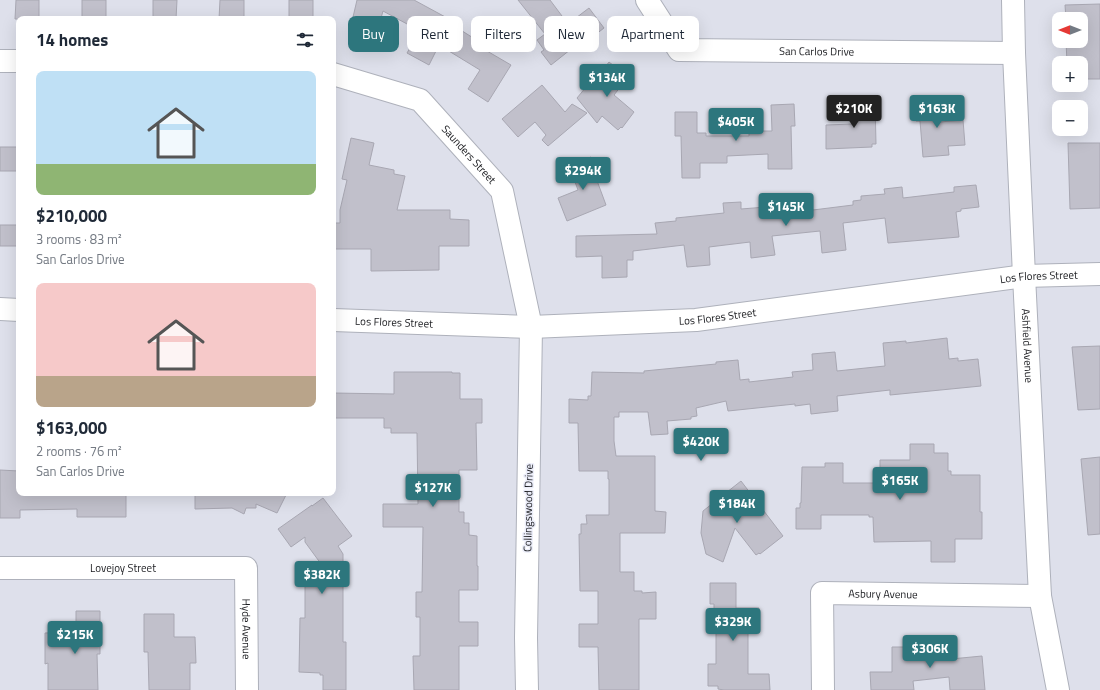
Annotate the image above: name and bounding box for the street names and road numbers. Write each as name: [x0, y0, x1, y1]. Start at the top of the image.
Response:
street label: San Carlos Drive: [779, 43, 855, 60]
street label: Saunders Street: [438, 121, 500, 187]
street label: Los Flores Street: [999, 267, 1078, 287]
street label: Los Flores Street: [678, 304, 757, 329]
street label: Ashfield Avenue: [1018, 308, 1037, 384]
street label: Los Flores Street: [355, 313, 433, 332]
street label: Collingswood Drive: [519, 463, 537, 552]
street label: Lovejoy Street: [90, 560, 156, 576]
street label: Asbury Avenue: [848, 585, 918, 602]
street label: Hyde Avenue: [238, 598, 255, 660]

